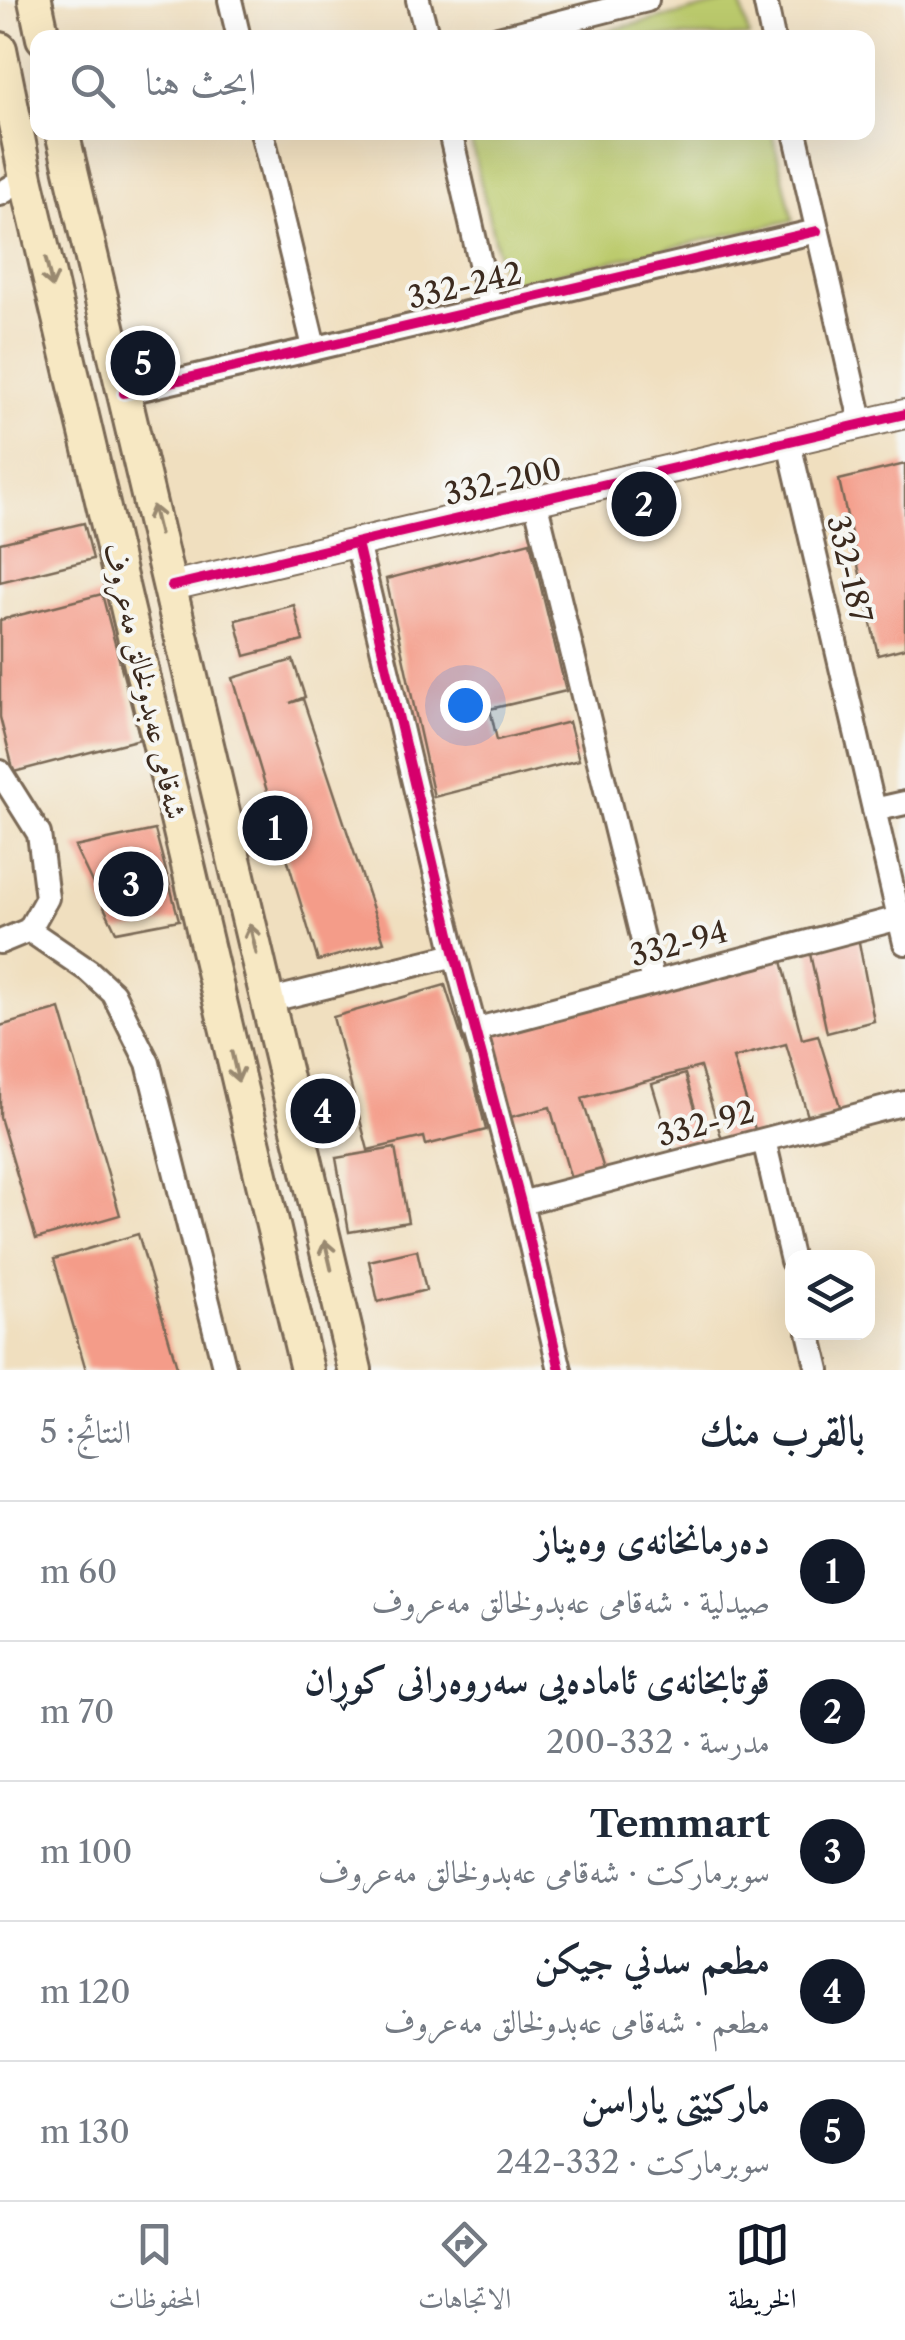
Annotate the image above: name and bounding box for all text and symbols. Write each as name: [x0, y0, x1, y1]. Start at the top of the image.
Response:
search box: [30, 30, 875, 140]
icon: search: [65, 58, 120, 113]
text: ابحث هنا: [145, 58, 256, 105]
street label: 332-242: [404, 254, 525, 317]
one-way arrow: [41, 256, 59, 288]
pin: 5: [110, 326, 176, 400]
street label: 332-200: [441, 450, 565, 513]
pin: 2: [612, 466, 676, 542]
one-way arrow: [145, 505, 164, 536]
street label: 332-187: [819, 512, 880, 626]
street label: شەقامی عەبدولخالق مەعروف: [93, 539, 195, 824]
your location: [440, 680, 491, 731]
pin: 1: [242, 790, 308, 866]
pin: 3: [98, 846, 164, 922]
street label: 332-94: [626, 913, 731, 974]
one-way arrow: [243, 924, 261, 956]
one-way arrow: [227, 1050, 245, 1082]
pin: 4: [290, 1074, 356, 1148]
street label: 332-92: [653, 1093, 758, 1154]
one-way arrow: [318, 1240, 336, 1272]
map controls: [785, 1250, 875, 1340]
button: layers: [785, 1250, 875, 1340]
text: بالقرب منك: [699, 1404, 865, 1456]
text: النتائج: 5: [40, 1412, 131, 1451]
text: دەرمانخانەی وەیناز: [536, 1516, 770, 1563]
text: 60 m: [40, 1552, 117, 1591]
text: 1: [825, 1552, 840, 1591]
text: صيدلية · شەقامی عەبدولخالق مەعروف: [371, 1582, 770, 1621]
text: قوتابخانەی ئامادەیی سەروەرانی کوڕان: [304, 1656, 770, 1703]
text: 70 m: [40, 1692, 114, 1731]
text: 2: [823, 1692, 842, 1731]
text: مدرسة · 332-200: [546, 1722, 770, 1761]
text: Temmart: [590, 1800, 770, 1847]
text: 100 m: [40, 1832, 132, 1871]
text: 3: [823, 1832, 842, 1871]
text: سوبرماركت · شەقامی عەبدولخالق مەعروف: [318, 1852, 770, 1891]
text: مطعم سدني جيكن: [534, 1936, 770, 1983]
text: 120 m: [40, 1972, 130, 2011]
text: 4: [823, 1972, 842, 2011]
text: مطعم · شەقامی عەبدولخالق مەعروف: [384, 2002, 770, 2041]
text: مارکێتی یاراسن: [581, 2076, 770, 2123]
text: 130 m: [40, 2112, 130, 2151]
text: 5: [824, 2112, 841, 2151]
text: سوبرماركت · 332-242: [496, 2142, 770, 2181]
tab: المحفوظات: [109, 2217, 201, 2326]
tab: الاتجاهات: [418, 2217, 511, 2326]
tab: الخريطة: [728, 2217, 796, 2326]

